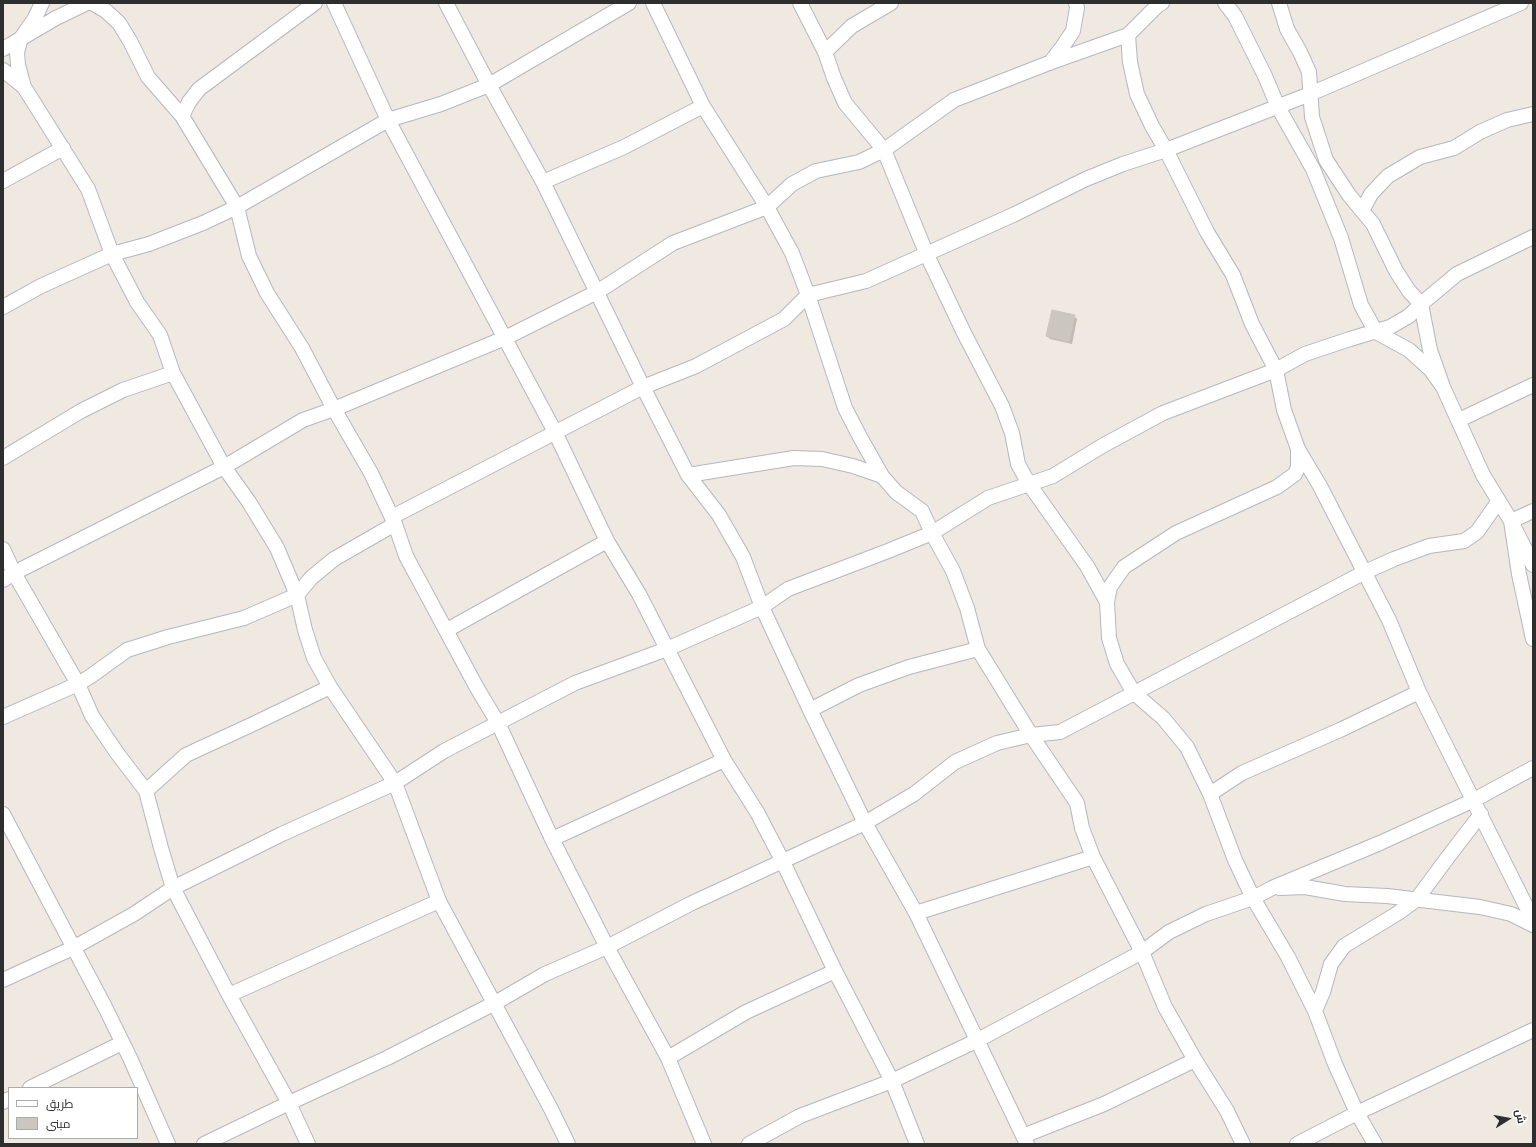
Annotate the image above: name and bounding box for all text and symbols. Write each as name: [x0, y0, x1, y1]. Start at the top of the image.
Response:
legend: [8, 1087, 138, 1139]
text: طريق: [46, 1097, 73, 1111]
north arrow: [1488, 1099, 1528, 1139]
text: ش: [1513, 1108, 1528, 1125]
text: مبنى: [46, 1117, 71, 1131]

